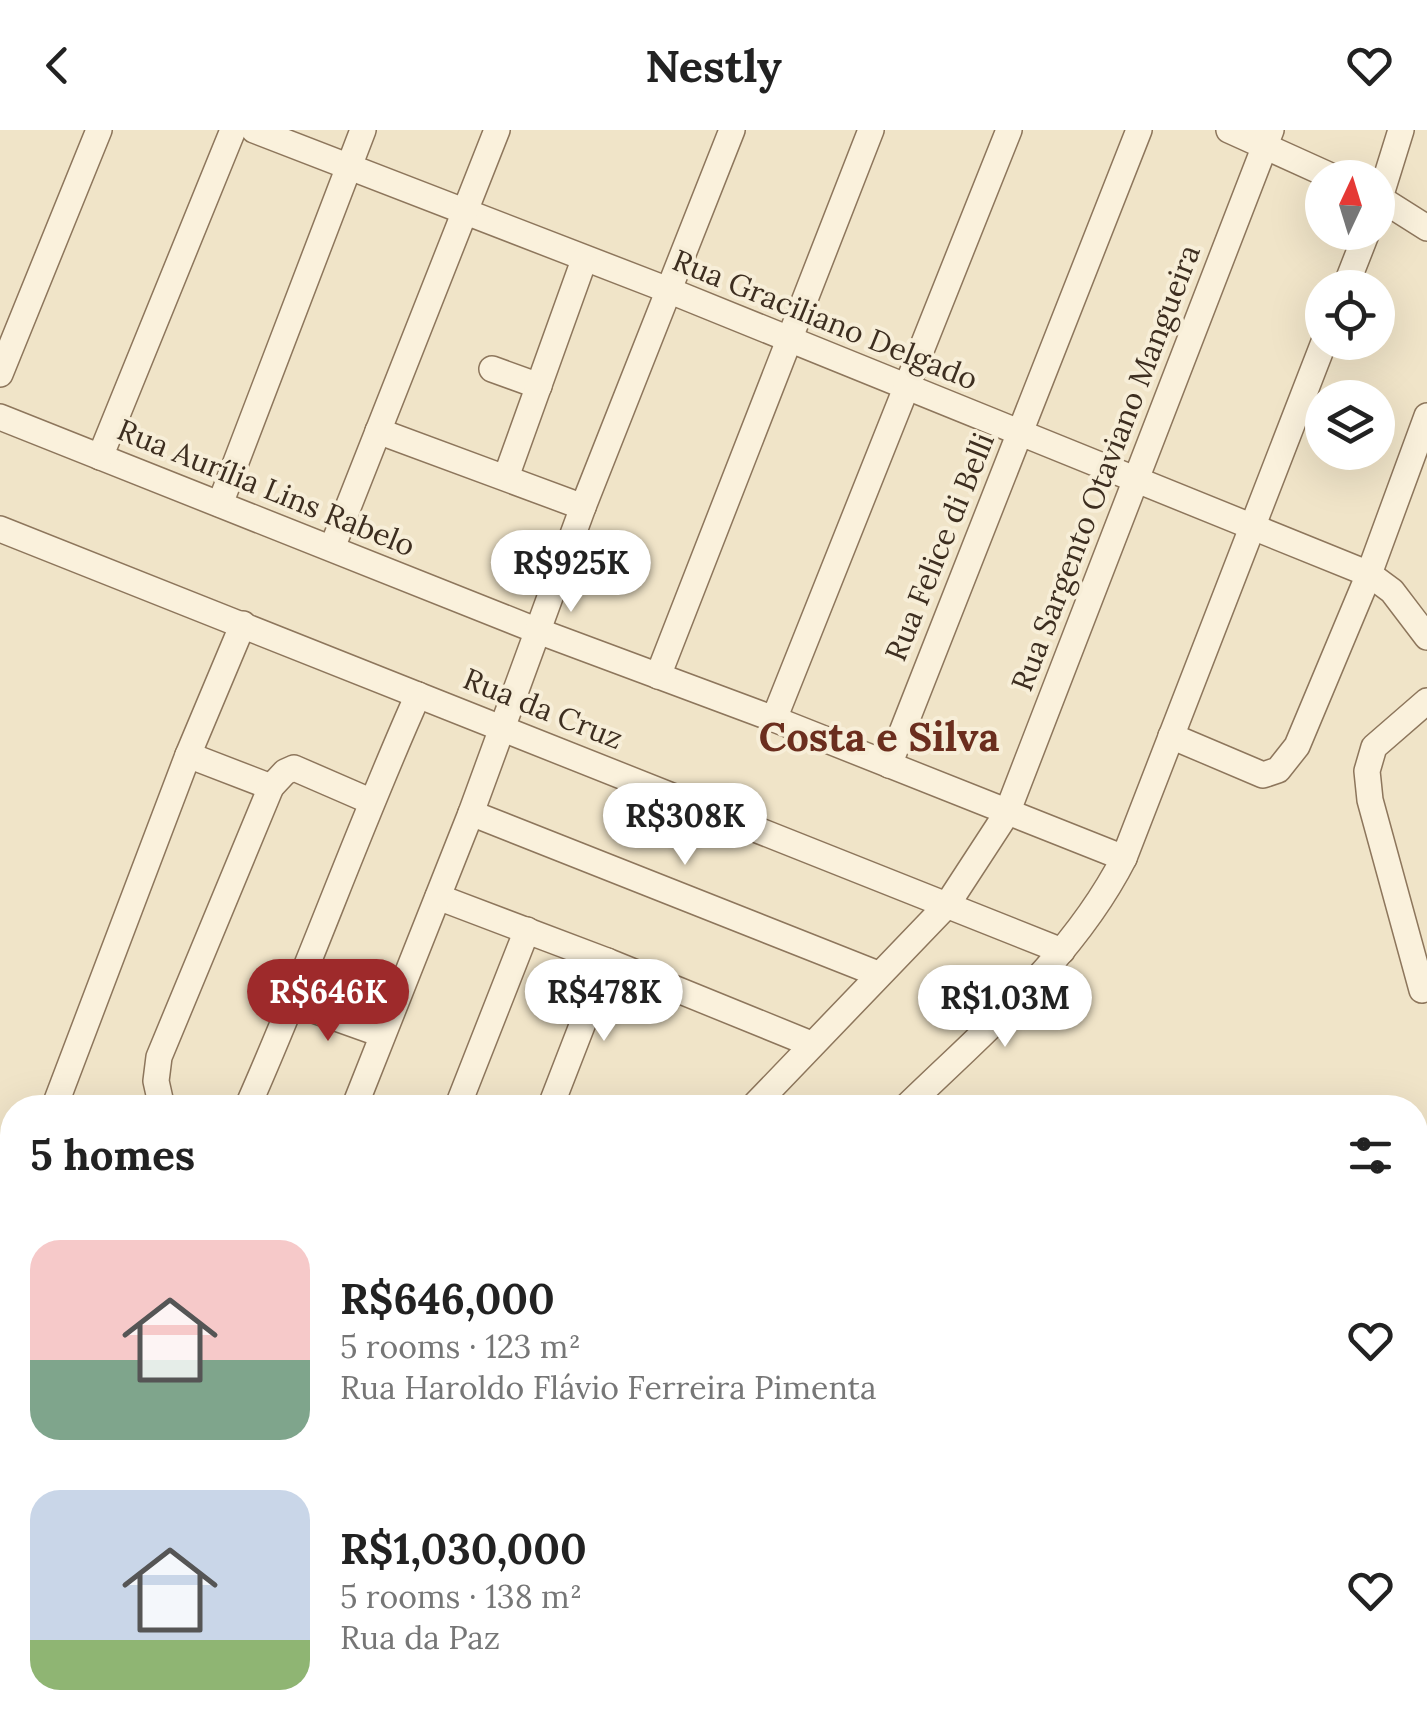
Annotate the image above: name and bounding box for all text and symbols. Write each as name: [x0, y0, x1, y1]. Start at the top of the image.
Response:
text: Nestly: [645, 37, 782, 94]
icon: back: [30, 38, 85, 93]
icon: heart: [1342, 38, 1397, 93]
north arrow: [1305, 160, 1395, 250]
map controls: [1305, 160, 1395, 470]
street label: Rua Sargento Otaviano Mangueira: [1002, 239, 1209, 697]
street label: Rua Graciliano Delgado: [667, 240, 983, 399]
button: locate: [1305, 270, 1395, 360]
button: layers: [1305, 380, 1395, 470]
street label: Rua Aurília Lins Rabelo: [112, 410, 421, 564]
street label: Rua Felice di Belli: [876, 427, 1002, 666]
pin: R$925K: [490, 530, 652, 615]
text: R$925K: [513, 542, 629, 583]
street label: Rua da Cruz: [458, 659, 629, 757]
district label: Costa e Silva: [759, 711, 999, 762]
pin: R$308K: [604, 783, 766, 868]
text: R$308K: [625, 795, 745, 836]
pin: R$646K: [247, 959, 409, 1044]
pin: R$478K: [523, 959, 685, 1044]
pin: R$1.03M: [913, 965, 1097, 1050]
text: R$646K: [269, 971, 387, 1012]
text: R$478K: [547, 971, 661, 1012]
text: R$1.03M: [940, 977, 1070, 1018]
text: 5 homes: [30, 1128, 195, 1182]
icon: filters: [1343, 1128, 1398, 1183]
text: R$646,000: [340, 1272, 555, 1326]
icon: home: [110, 1280, 230, 1400]
icon: heart: [1343, 1313, 1398, 1368]
text: 5 rooms · 123 m²: [340, 1326, 581, 1367]
text: Rua Haroldo Flávio Ferreira Pimenta: [340, 1367, 876, 1408]
text: R$1,030,000: [340, 1522, 587, 1576]
icon: home: [110, 1530, 230, 1650]
icon: heart: [1343, 1563, 1398, 1618]
text: 5 rooms · 138 m²: [340, 1576, 582, 1617]
text: Rua da Paz: [340, 1617, 500, 1658]

